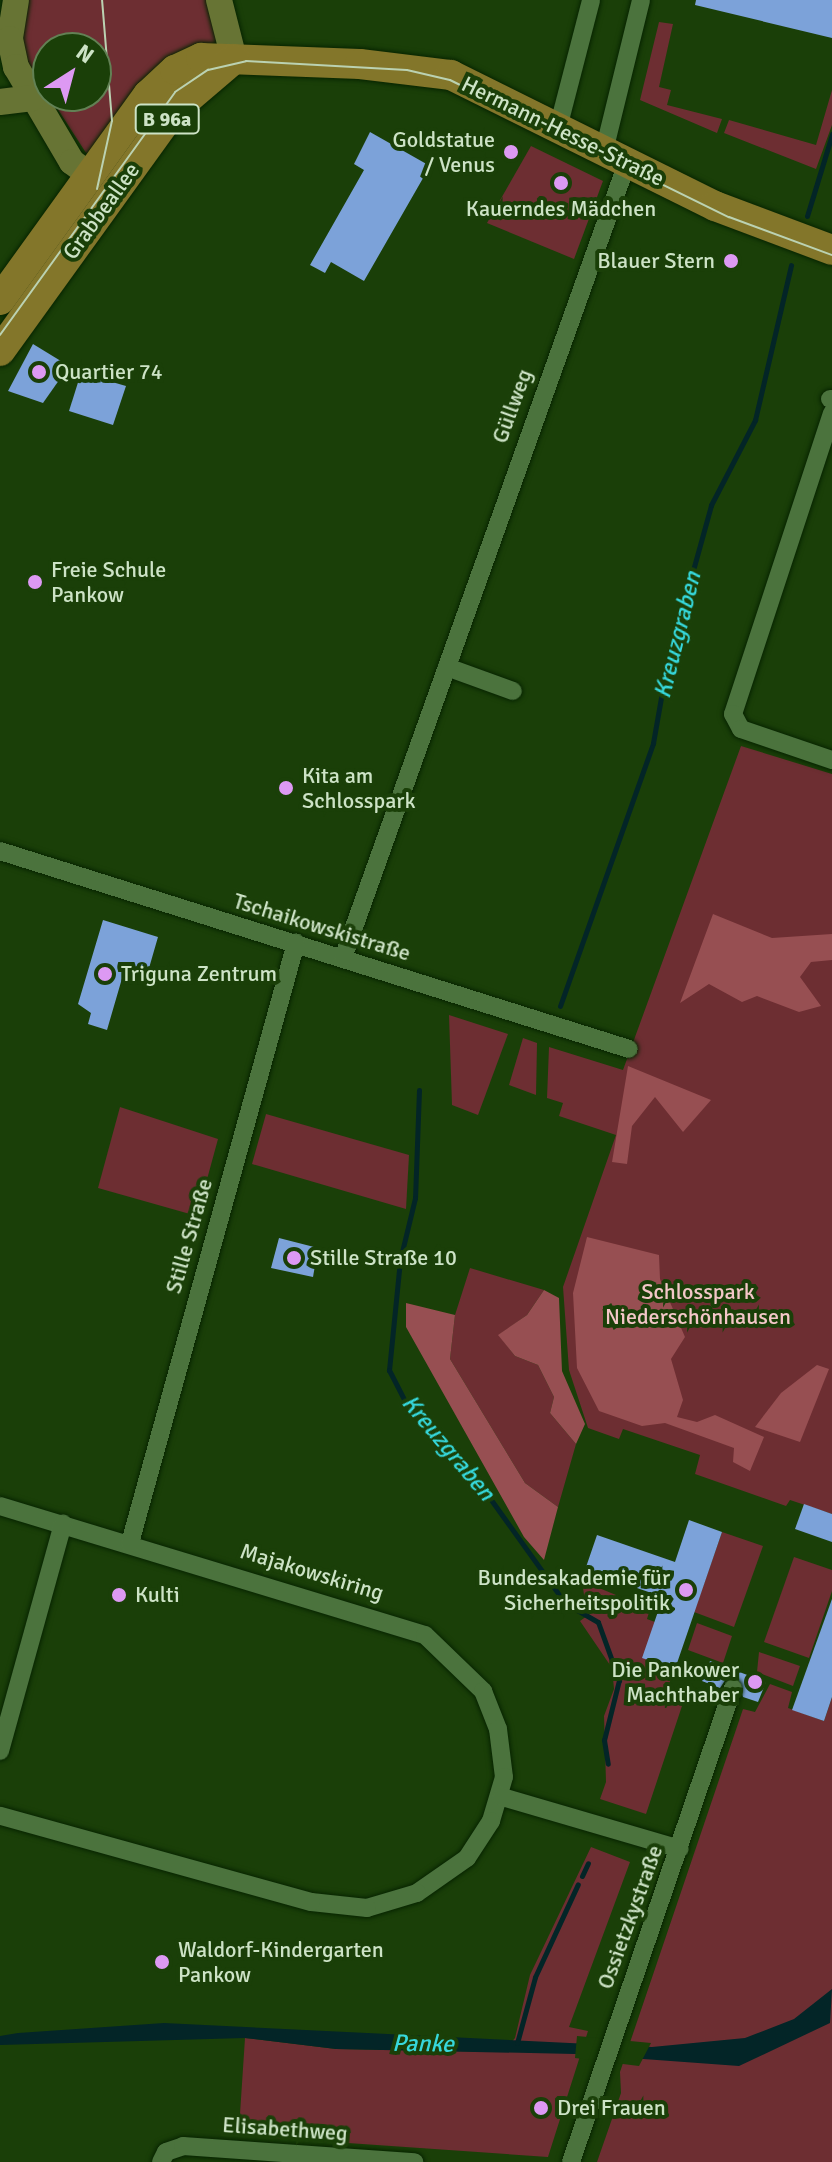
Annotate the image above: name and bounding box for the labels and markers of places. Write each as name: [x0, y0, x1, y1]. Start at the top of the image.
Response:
place label: Goldstatue / Venus: [392, 126, 495, 178]
marker: Goldstatue / Venus: [502, 143, 520, 161]
marker: Kauerndes Mädchen: [552, 174, 570, 192]
place label: Kauerndes Mädchen: [466, 196, 656, 222]
place label: Blauer Stern: [597, 248, 715, 274]
marker: Blauer Stern: [722, 252, 740, 270]
place label: Quartier 74: [55, 359, 163, 385]
marker: Quartier 74: [30, 363, 48, 381]
place label: Freie Schule Pankow: [51, 556, 166, 608]
marker: Freie Schule Pankow: [26, 573, 44, 591]
place label: Kita am Schlosspark: [302, 762, 415, 814]
marker: Kita am Schlosspark: [277, 779, 295, 797]
place label: Triguna Zentrum: [121, 961, 277, 987]
marker: Triguna Zentrum: [96, 965, 114, 983]
place label: Stille Straße 10: [310, 1245, 457, 1271]
marker: Stille Straße 10: [285, 1249, 303, 1267]
place label: Bundesakademie für Sicherheitspolitik: [478, 1564, 670, 1616]
marker: Bundesakademie für Sicherheitspolitik: [677, 1581, 695, 1599]
place label: Kulti: [135, 1582, 180, 1608]
marker: Kulti: [110, 1586, 128, 1604]
place label: Die Pankower Machthaber: [611, 1656, 739, 1708]
marker: Die Pankower Machthaber: [746, 1673, 764, 1691]
place label: Waldorf-Kindergarten Pankow: [178, 1936, 384, 1988]
marker: Waldorf-Kindergarten Pankow: [153, 1953, 171, 1971]
place label: Drei Frauen: [557, 2095, 666, 2121]
marker: Drei Frauen: [532, 2099, 550, 2117]

